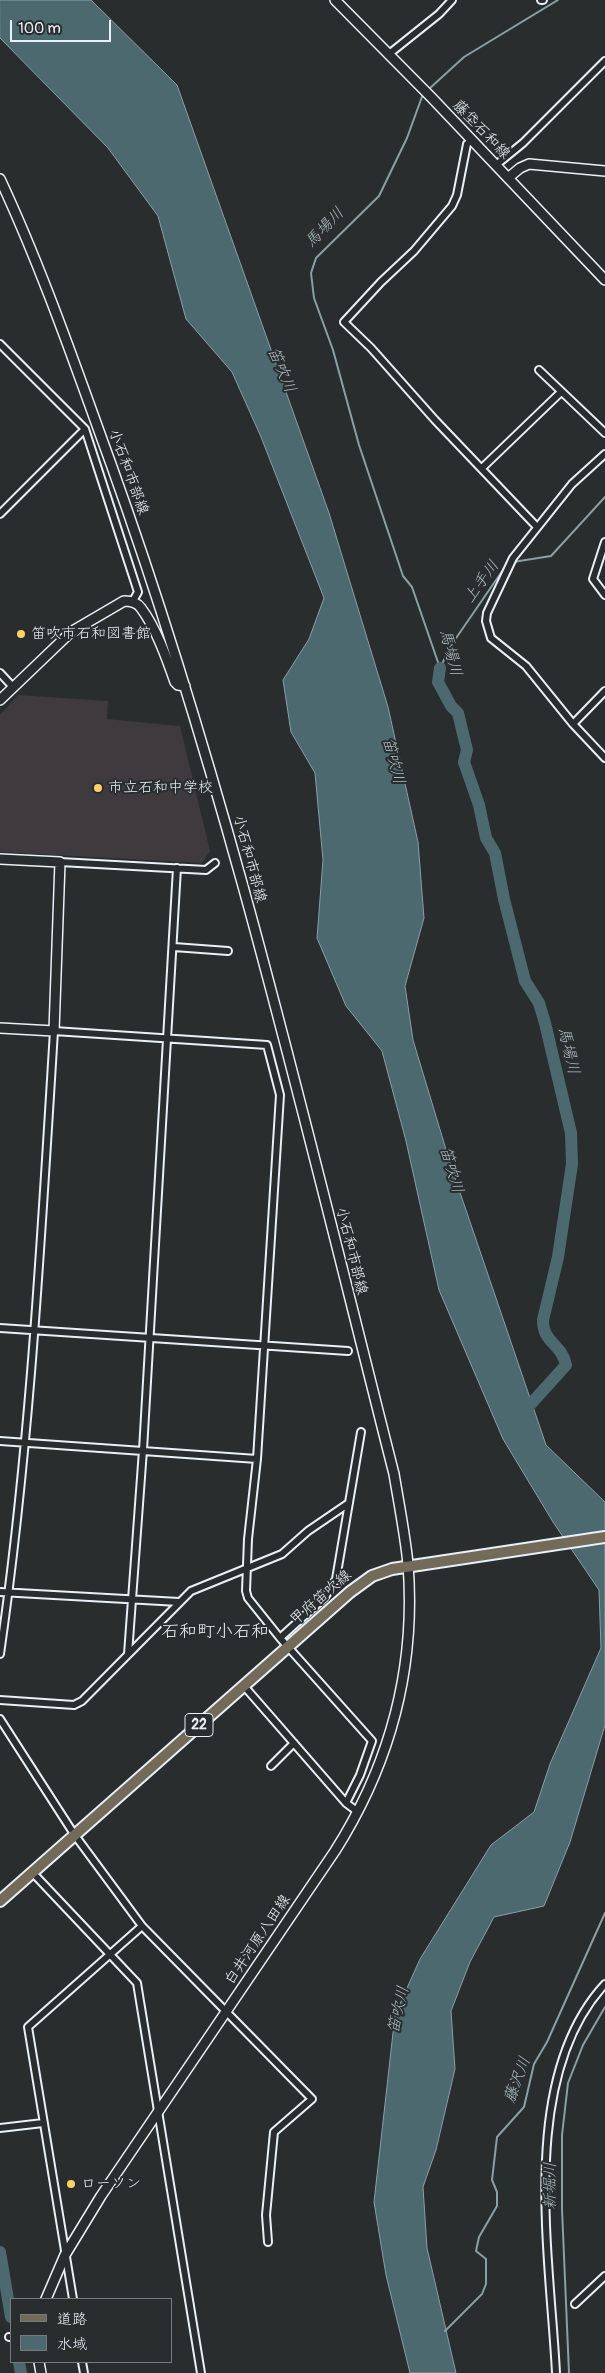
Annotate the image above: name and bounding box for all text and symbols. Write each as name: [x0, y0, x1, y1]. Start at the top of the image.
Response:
scale bar: [12, 10, 114, 42]
text: 100 m: [18, 19, 61, 38]
street label: 藤垈石和線: [448, 97, 514, 163]
water label: 馬場川: [301, 204, 349, 252]
water label: 笛吹川: [263, 344, 299, 396]
street label: 小石和市部線: [104, 427, 152, 517]
water label: 上手川: [460, 557, 504, 607]
place label: 笛吹市石和図書館: [31, 625, 151, 643]
water label: 馬場川: [435, 627, 465, 679]
marker: 笛吹市石和図書館: [15, 628, 27, 640]
water label: 笛吹川: [378, 735, 408, 787]
place label: 市立石和中学校: [108, 779, 213, 797]
marker: 市立石和中学校: [92, 782, 104, 794]
street label: 小石和市部線: [229, 813, 269, 905]
water label: 馬場川: [553, 1025, 583, 1077]
water label: 笛吹川: [435, 1144, 467, 1196]
street label: 小石和市部線: [331, 1205, 371, 1297]
street label: 甲府笛吹線: [287, 1567, 355, 1629]
district label: 石和町小石和: [161, 1621, 269, 1643]
road number: 22: [185, 1714, 213, 1736]
street label: 白井河原八田線: [221, 1891, 295, 1989]
water label: 笛吹川: [384, 1984, 414, 2036]
water label: 藤沢川: [500, 2054, 536, 2106]
water label: 新堀川: [541, 2162, 561, 2210]
place label: ローソン: [81, 2175, 141, 2193]
marker: ローソン: [65, 2178, 77, 2190]
legend: [10, 2298, 172, 2363]
text: 道路: [57, 2310, 87, 2329]
text: 水域: [57, 2335, 87, 2354]

